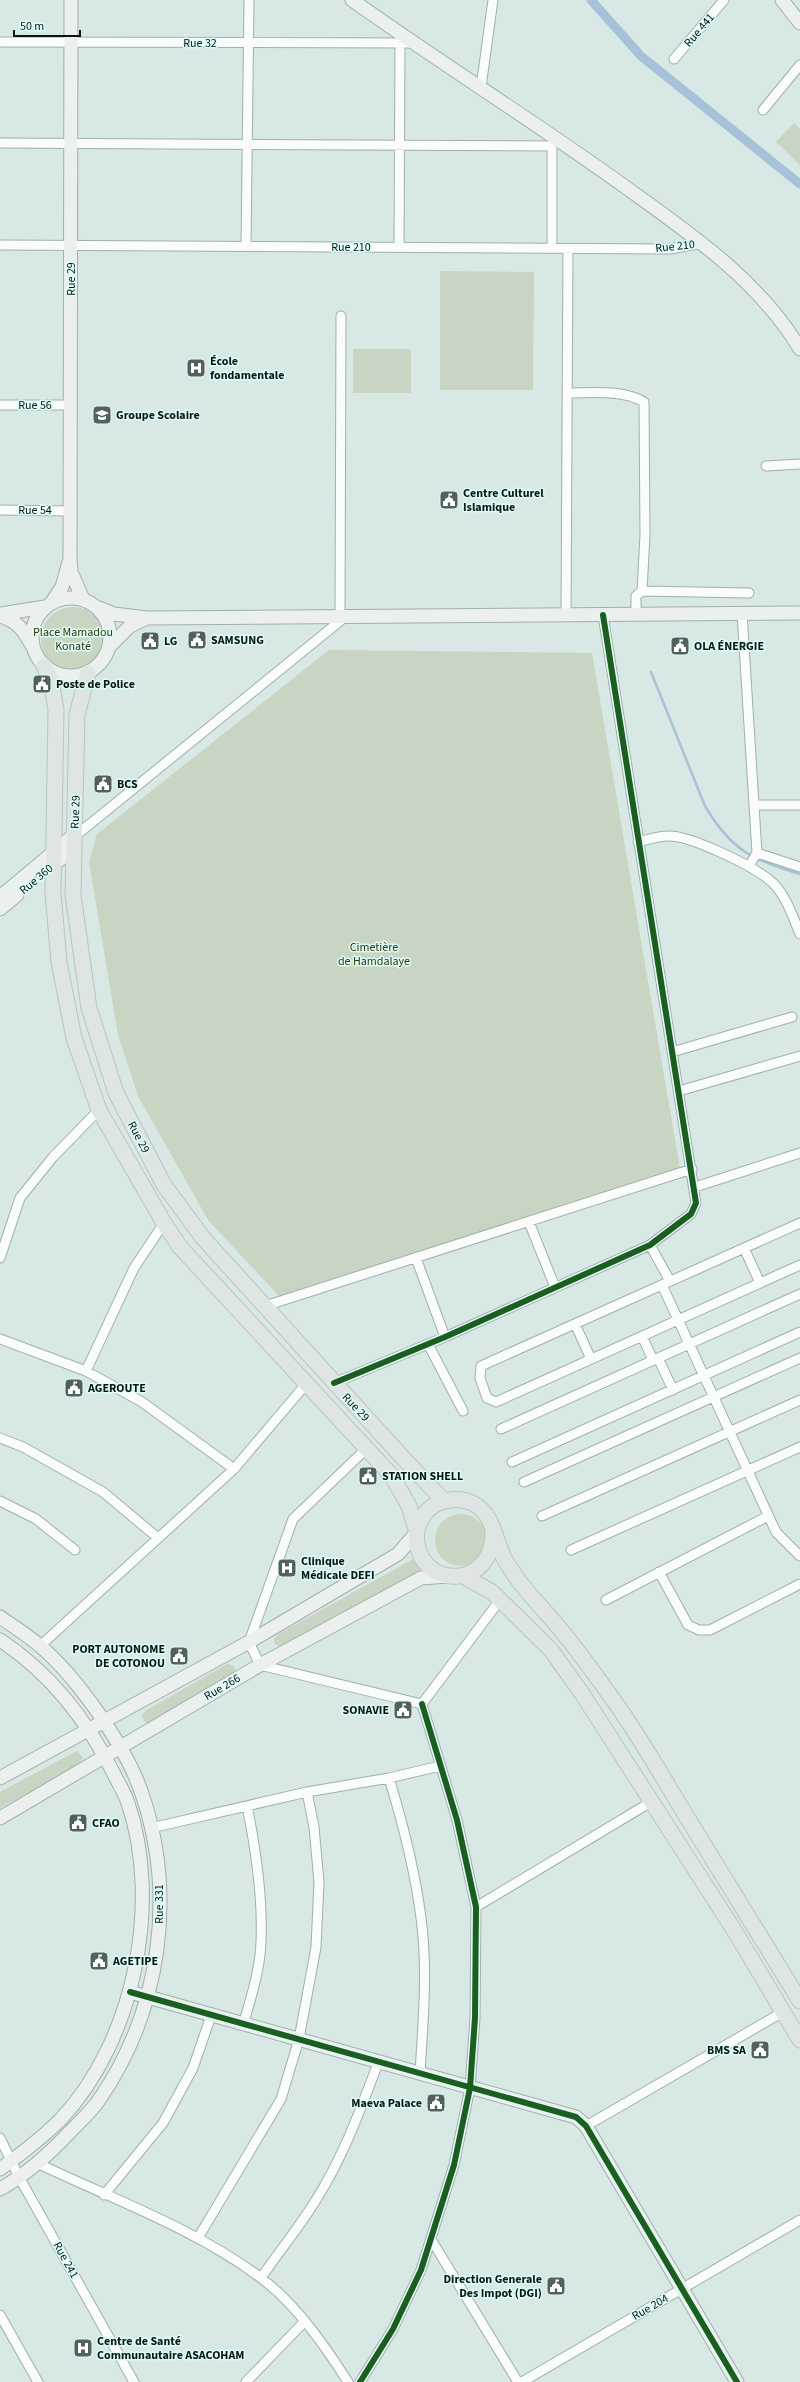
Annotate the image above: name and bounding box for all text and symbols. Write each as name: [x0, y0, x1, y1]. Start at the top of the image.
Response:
street label: Rue 441: [680, 10, 719, 51]
scale bar: [14, 12, 80, 38]
text: 50 m: [20, 18, 44, 35]
street label: Rue 32: [183, 35, 217, 52]
street label: Rue 210: [654, 236, 696, 257]
street label: Rue 210: [331, 239, 371, 256]
street label: Rue 29: [63, 262, 80, 296]
place label: École fondamentale: [210, 353, 284, 384]
hospital icon: École fondamentale: [185, 357, 207, 379]
street label: Rue 56: [18, 397, 52, 414]
school or university icon: Groupe Scolaire: [91, 404, 113, 426]
place label: Groupe Scolaire: [116, 407, 200, 424]
place label: Centre Culturel Islamique: [463, 485, 544, 516]
public building icon: Centre Culturel Islamique: [438, 489, 460, 511]
street label: Rue 54: [18, 502, 52, 519]
park label: Place Mamadou Konaté: [33, 624, 113, 655]
public building icon: SAMSUNG: [186, 629, 208, 651]
public building icon: LG: [139, 630, 161, 652]
place label: SAMSUNG: [211, 632, 264, 649]
place label: LG: [164, 633, 177, 650]
public building icon: OLA ÉNERGIE: [669, 635, 691, 657]
place label: OLA ÉNERGIE: [694, 638, 764, 655]
public building icon: Poste de Police: [31, 673, 53, 695]
place label: Poste de Police: [56, 676, 135, 693]
public building icon: BCS: [92, 773, 114, 795]
place label: BCS: [117, 776, 138, 793]
street label: Rue 29: [66, 795, 85, 829]
street label: Rue 360: [16, 860, 57, 899]
park label: Cimetière de Hamdalaye: [338, 939, 410, 970]
street label: Rue 29: [123, 1118, 154, 1156]
public building icon: AGEROUTE: [63, 1377, 85, 1399]
place label: AGEROUTE: [87, 1380, 146, 1397]
street label: Rue 29: [338, 1389, 373, 1425]
public building icon: STATION SHELL: [357, 1465, 379, 1487]
place label: STATION SHELL: [382, 1468, 463, 1485]
place label: Clinique Médicale DEFI: [301, 1553, 375, 1584]
hospital icon: Clinique Médicale DEFI: [276, 1557, 298, 1579]
place label: PORT AUTONOME DE COTONOU: [72, 1641, 165, 1672]
public building icon: PORT AUTONOME DE COTONOU: [168, 1645, 190, 1667]
street label: Rue 266: [201, 1670, 244, 1705]
public building icon: SONAVIE: [392, 1699, 414, 1721]
place label: SONAVIE: [343, 1702, 389, 1719]
public building icon: CFAO: [67, 1812, 89, 1834]
place label: CFAO: [92, 1815, 120, 1832]
street label: Rue 331: [151, 1884, 168, 1924]
public building icon: AGETIPE: [88, 1950, 110, 1972]
place label: AGETIPE: [112, 1953, 158, 1970]
public building icon: BMS SA: [749, 2039, 771, 2061]
place label: BMS SA: [707, 2042, 746, 2059]
public building icon: Maeva Palace: [425, 2092, 447, 2114]
place label: Maeva Palace: [351, 2095, 422, 2112]
street label: Rue 241: [49, 2239, 83, 2282]
place label: Direction Generale Des Impot (DGI): [444, 2271, 542, 2302]
public building icon: Direction Generale Des Impot (DGI): [545, 2275, 567, 2297]
street label: Rue 204: [629, 2290, 672, 2325]
place label: Centre de Santé Communautaire ASACOHAM: [97, 2333, 244, 2364]
hospital icon: Centre de Santé Communautaire ASACOHAM: [72, 2337, 94, 2359]

